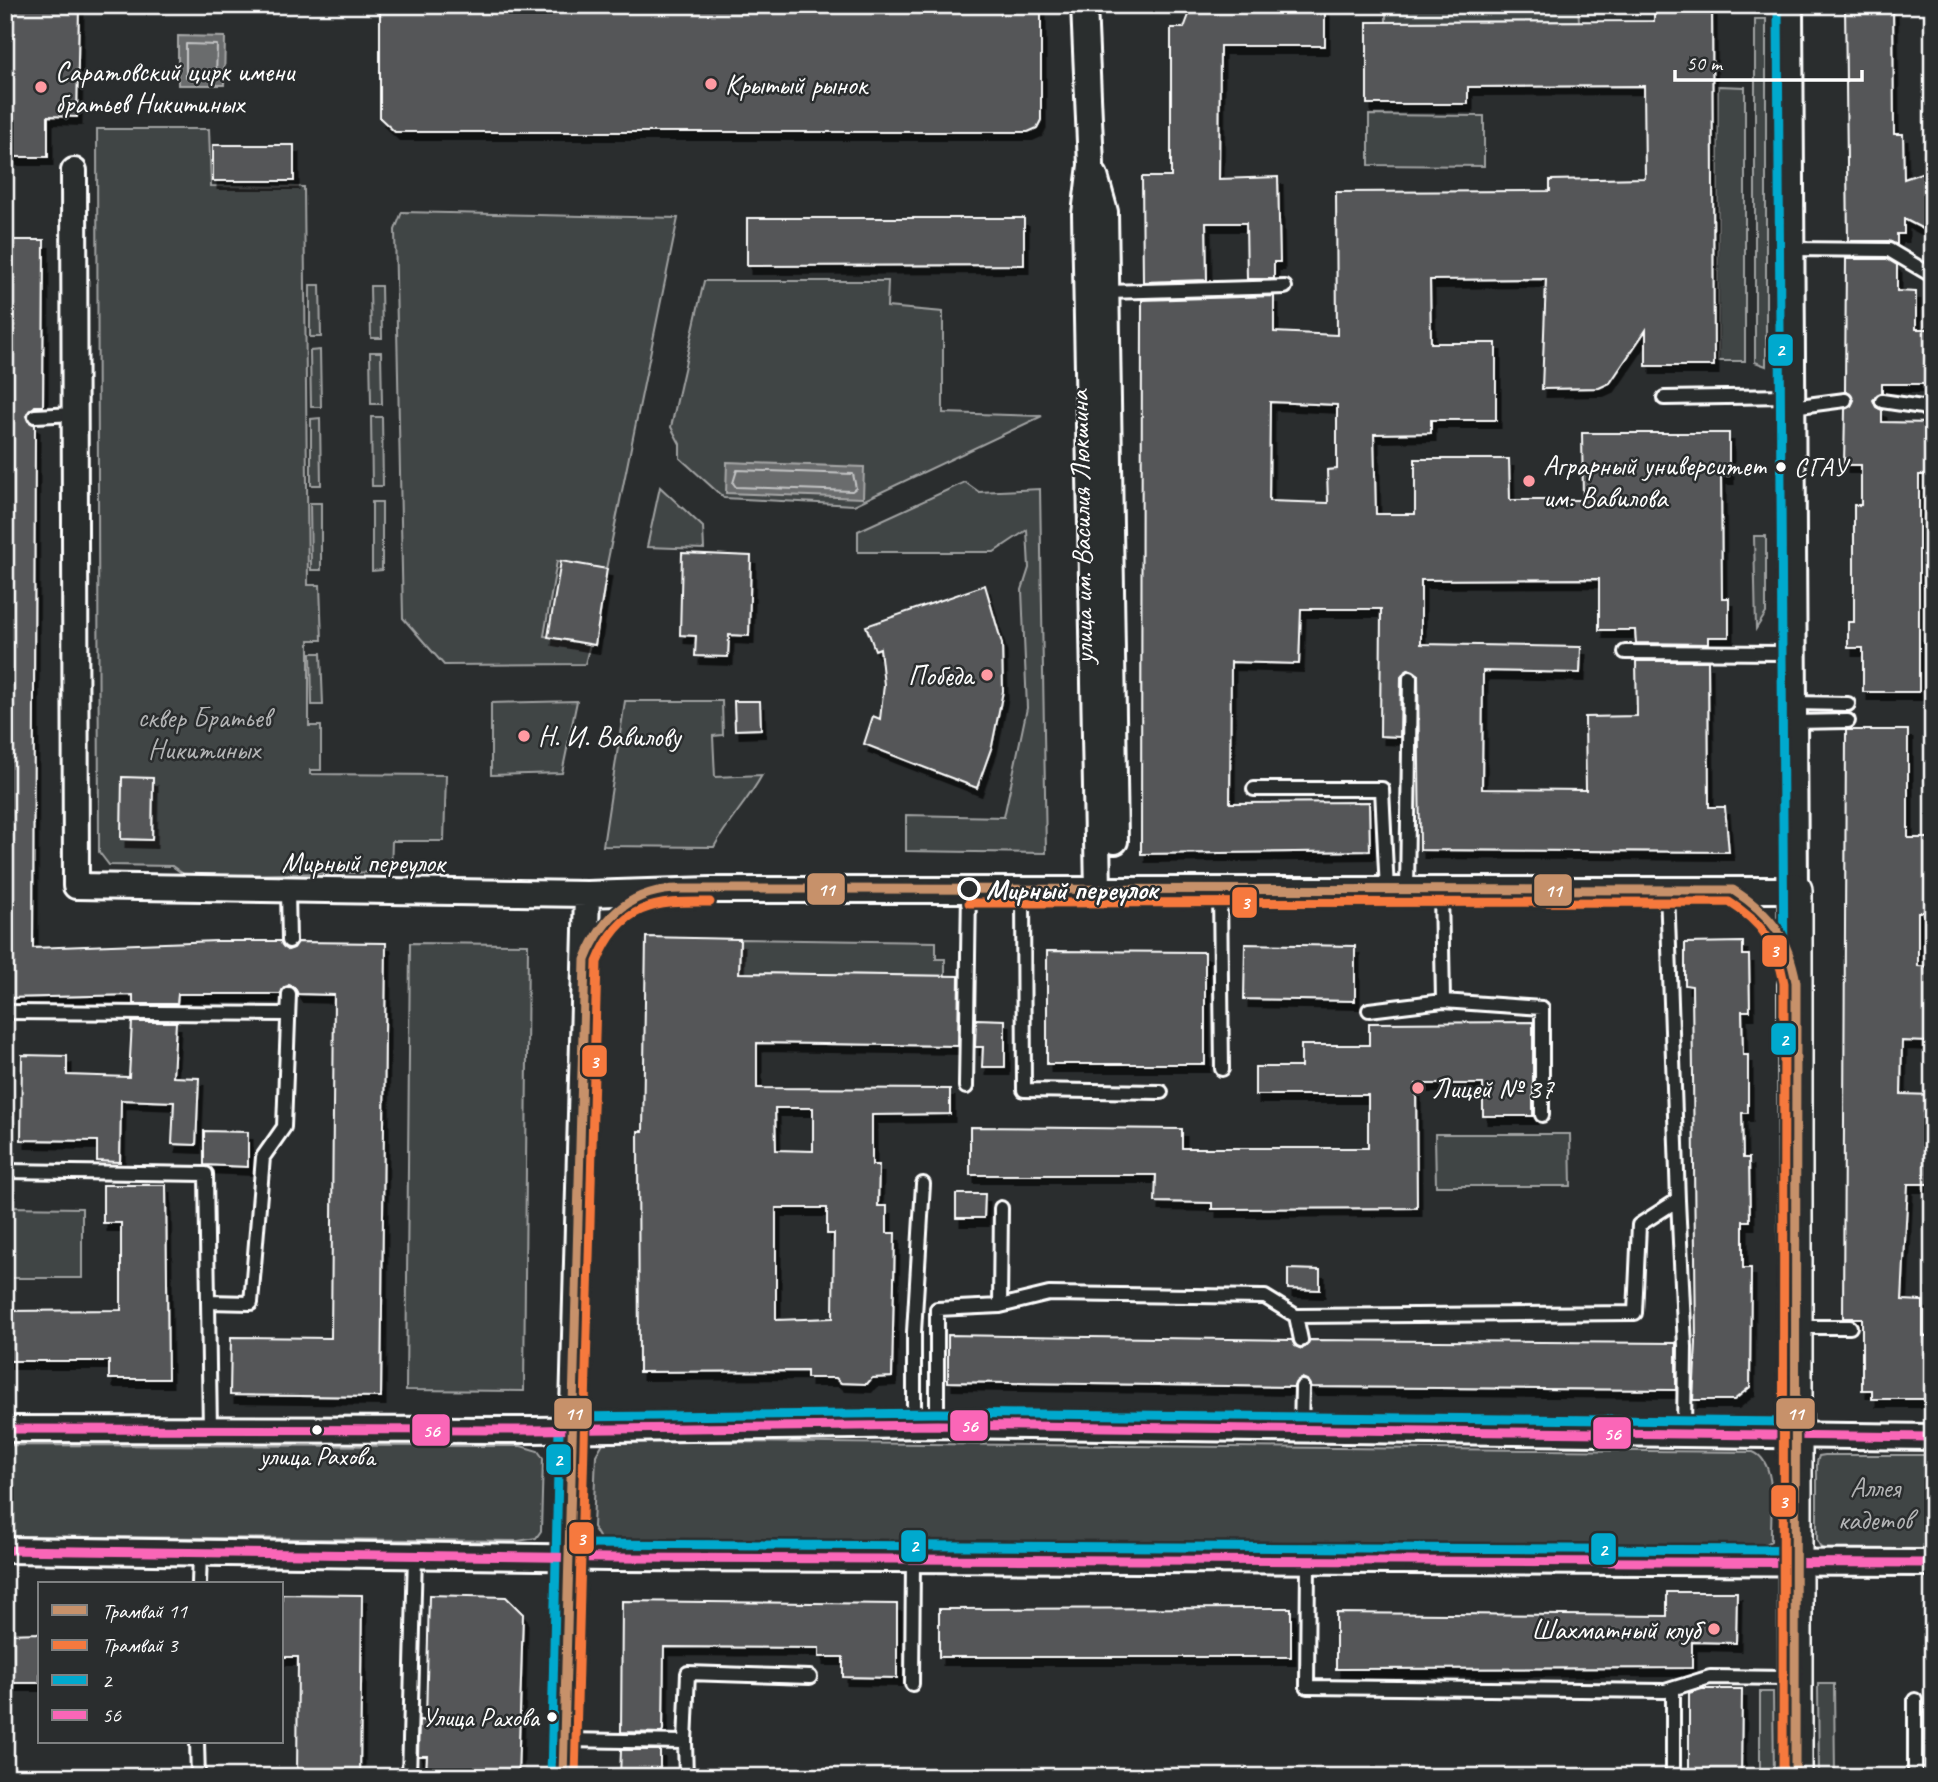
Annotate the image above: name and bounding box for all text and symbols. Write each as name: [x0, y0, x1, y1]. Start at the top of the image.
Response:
scale bar: [1675, 38, 1863, 82]
text: 50 m: [1686, 50, 1724, 76]
place label: Саратовский цирк имени братьев Никитиных: [55, 54, 296, 121]
place label: Крытый рынок: [725, 67, 870, 102]
marker: Крытый рынок: [703, 76, 719, 92]
marker: Саратовский цирк имени братьев Никитиных: [33, 79, 49, 95]
line badge: 2: [1767, 333, 1794, 367]
text: 2: [1776, 338, 1787, 362]
street label: улица им. Василия Люкшина: [1061, 388, 1101, 666]
place label: Аграрный университет им. Вавилова: [1543, 448, 1768, 515]
place label: СГАУ: [1794, 451, 1851, 484]
marker: СГАУ: [1774, 460, 1788, 474]
marker: Аграрный университет им. Вавилова: [1521, 473, 1537, 489]
place label: Победа: [908, 658, 976, 693]
marker: Победа: [979, 667, 995, 683]
park label: сквер Братьев Никитиных: [137, 700, 276, 767]
place label: Н. И. Вавилову: [538, 719, 683, 754]
marker: Н. И. Вавилову: [516, 728, 532, 744]
street label: Мирный переулок: [282, 845, 447, 880]
line badge: 11: [806, 872, 846, 906]
place label: Мирный переулок: [986, 872, 1160, 907]
line badge: 11: [1533, 873, 1573, 907]
text: 11: [817, 878, 837, 902]
marker: Мирный переулок: [958, 878, 980, 900]
text: 11: [1544, 879, 1564, 903]
line badge: 3: [1231, 886, 1258, 919]
text: 3: [1241, 891, 1252, 915]
line badge: 3: [1761, 934, 1788, 968]
text: 3: [1770, 939, 1781, 963]
line badge: 2: [1770, 1022, 1797, 1056]
text: 2: [1780, 1028, 1791, 1052]
line badge: 3: [581, 1044, 608, 1078]
text: 3: [590, 1050, 601, 1074]
place label: Лицей № 37: [1432, 1071, 1555, 1106]
marker: Лицей № 37: [1410, 1080, 1426, 1096]
line badge: 11: [553, 1397, 593, 1430]
line badge: 11: [1775, 1397, 1816, 1430]
text: 11: [564, 1402, 584, 1426]
text: 11: [1786, 1402, 1806, 1426]
line badge: 56: [949, 1409, 989, 1442]
line badge: 56: [411, 1413, 451, 1447]
text: 56: [960, 1414, 980, 1438]
line badge: 56: [1592, 1416, 1632, 1450]
text: 56: [422, 1419, 442, 1443]
text: 56: [1603, 1422, 1623, 1446]
marker: улица Рахова: [310, 1423, 324, 1437]
place label: улица Рахова: [257, 1440, 377, 1473]
line badge: 2: [545, 1443, 572, 1476]
text: 2: [554, 1448, 565, 1472]
park label: Аллея кадетов: [1838, 1470, 1919, 1537]
line badge: 3: [1770, 1484, 1797, 1518]
text: 3: [1779, 1490, 1790, 1514]
line badge: 3: [568, 1521, 595, 1555]
text: 3: [577, 1527, 588, 1551]
line badge: 2: [900, 1529, 927, 1563]
line badge: 2: [1590, 1532, 1617, 1566]
text: 2: [910, 1534, 921, 1558]
text: 2: [1599, 1538, 1610, 1562]
legend: [38, 1582, 284, 1744]
text: Трамвай 11: [102, 1598, 188, 1624]
place label: Шахматный клуб: [1531, 1612, 1706, 1647]
marker: Шахматный клуб: [1706, 1621, 1722, 1637]
text: Трамвай 3: [102, 1632, 179, 1658]
text: 2: [102, 1668, 113, 1694]
place label: Улица Рахова: [422, 1701, 541, 1734]
text: 56: [102, 1702, 121, 1728]
marker: Улица Рахова: [545, 1710, 559, 1724]

